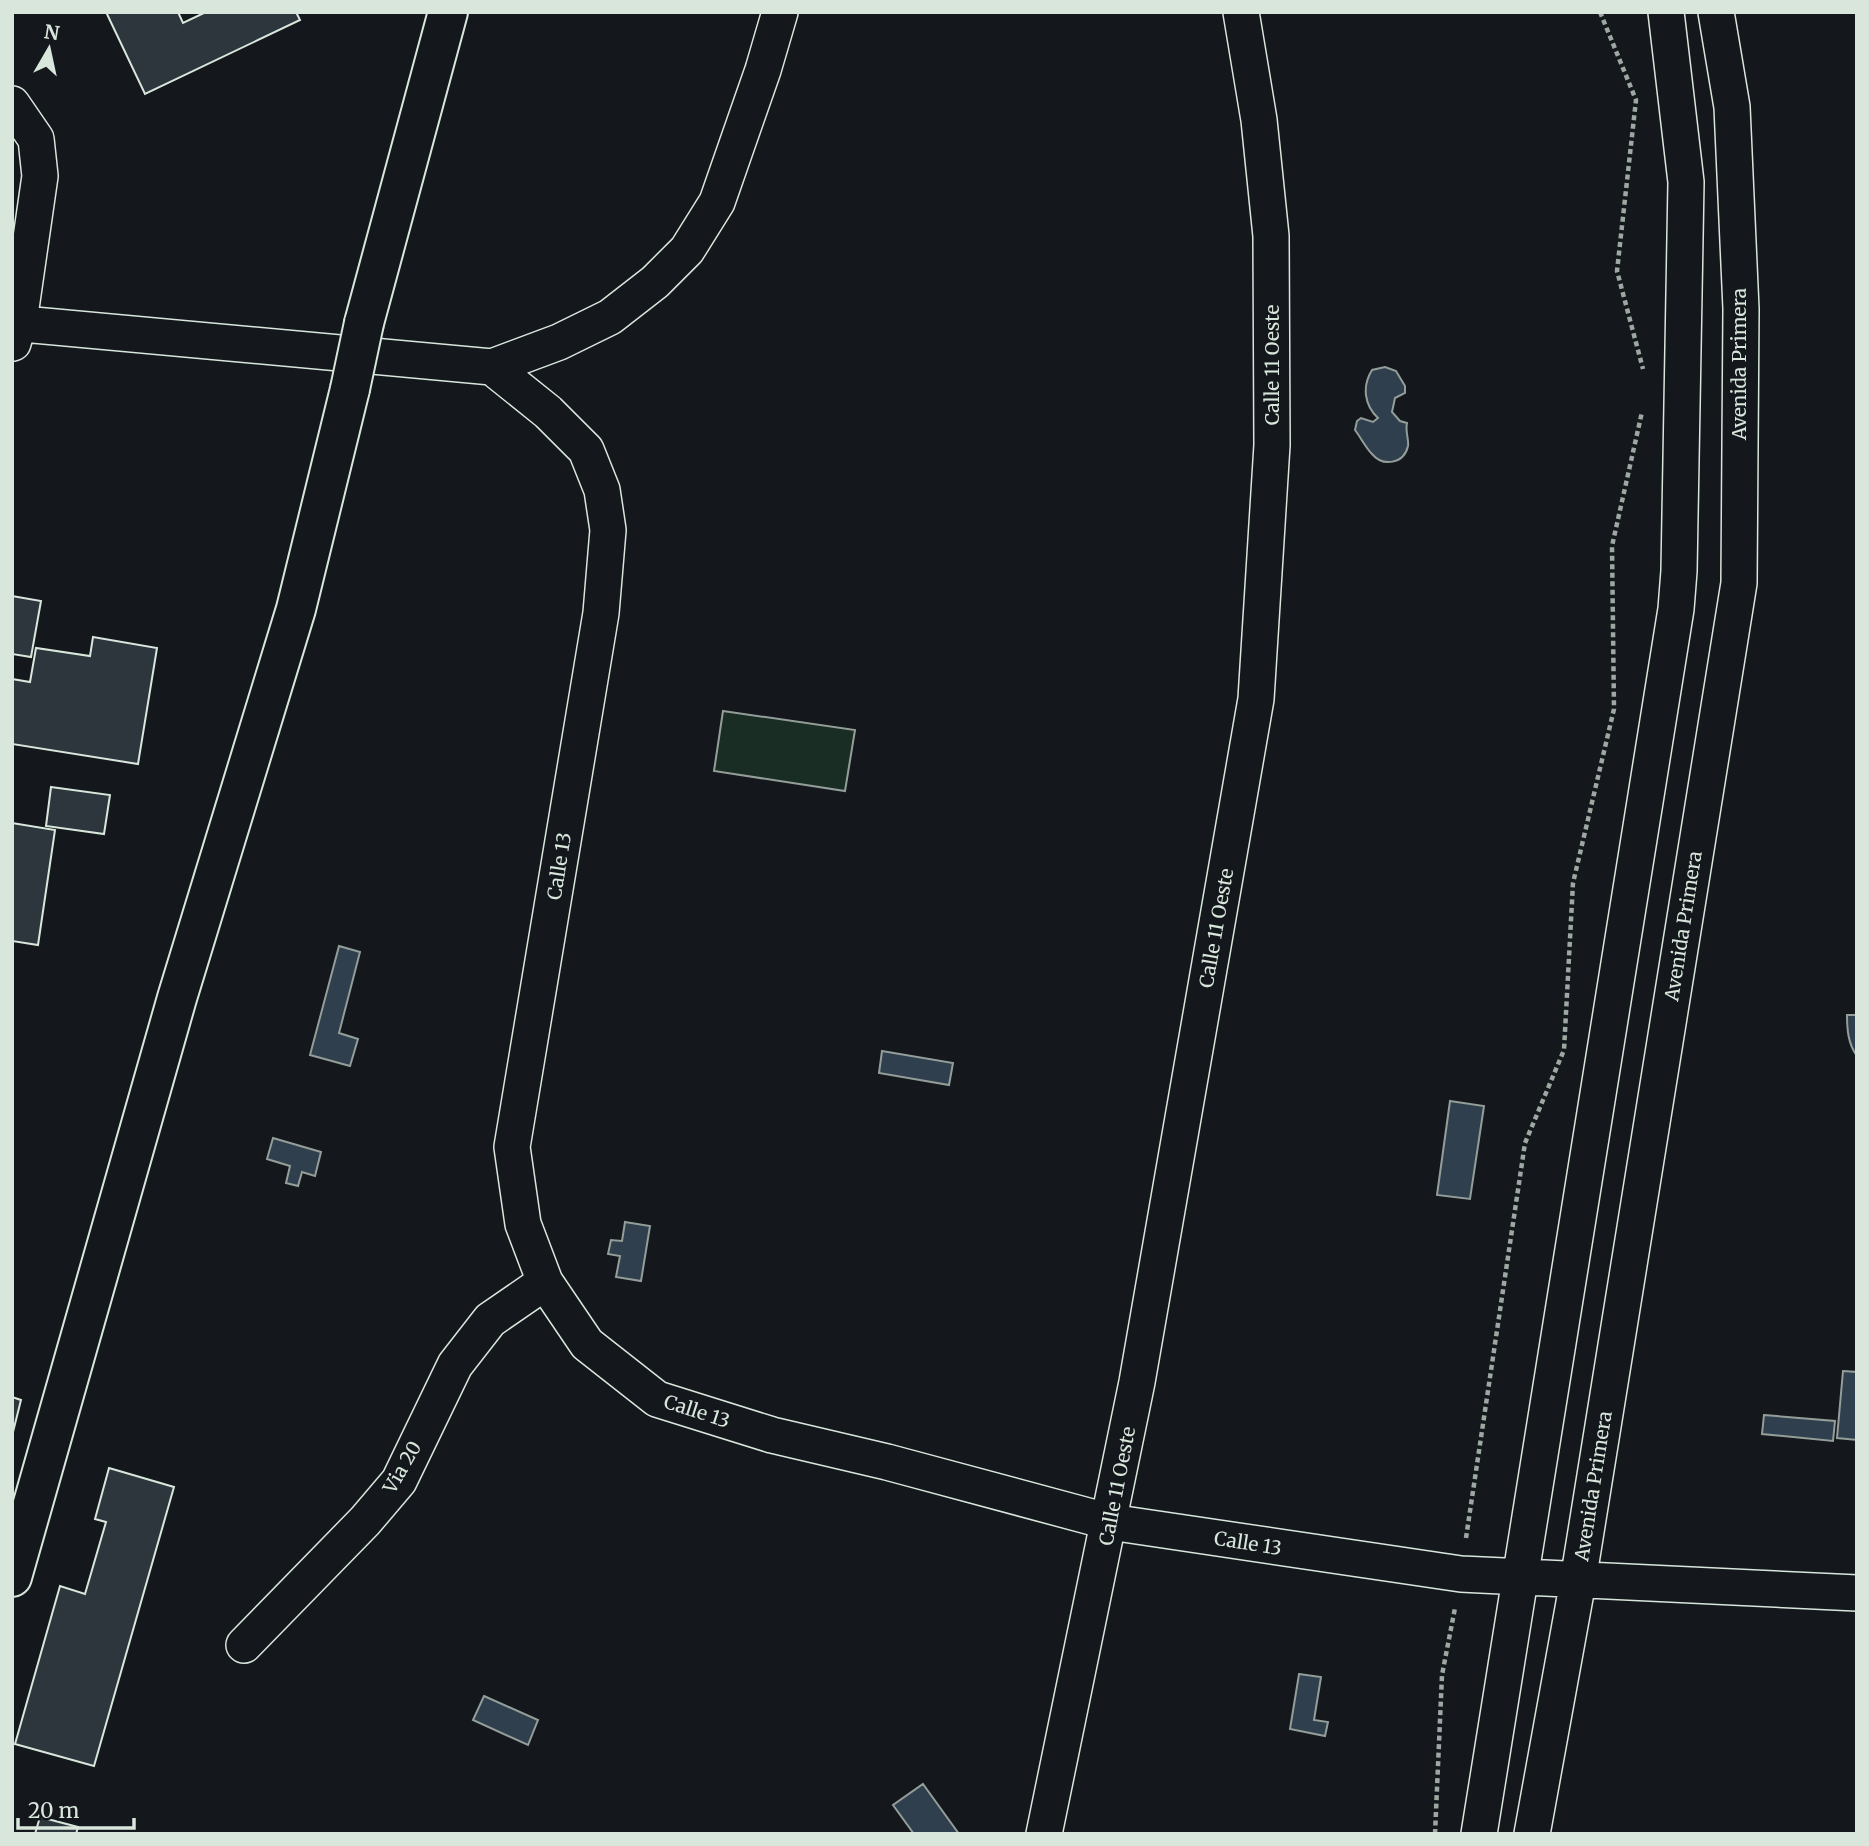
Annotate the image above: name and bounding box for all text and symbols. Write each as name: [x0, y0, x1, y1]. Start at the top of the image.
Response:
north arrow: [14, 14, 84, 84]
text: N: [42, 19, 61, 45]
street label: Avenida Primera: [1727, 288, 1751, 441]
street label: Calle 11 Oeste: [1260, 305, 1284, 425]
street label: Calle 13: [542, 831, 576, 901]
street label: Avenida Primera: [1659, 849, 1707, 1004]
street label: Calle 11 Oeste: [1194, 866, 1238, 990]
street label: Calle 13: [661, 1389, 733, 1433]
street label: Avenida Primera: [1569, 1409, 1617, 1564]
street label: Calle 11 Oeste: [1094, 1424, 1140, 1548]
street label: Via 20: [377, 1437, 427, 1498]
street label: Calle 13: [1213, 1526, 1283, 1560]
scale bar: [18, 1786, 133, 1830]
text: 20 m: [28, 1797, 80, 1824]

